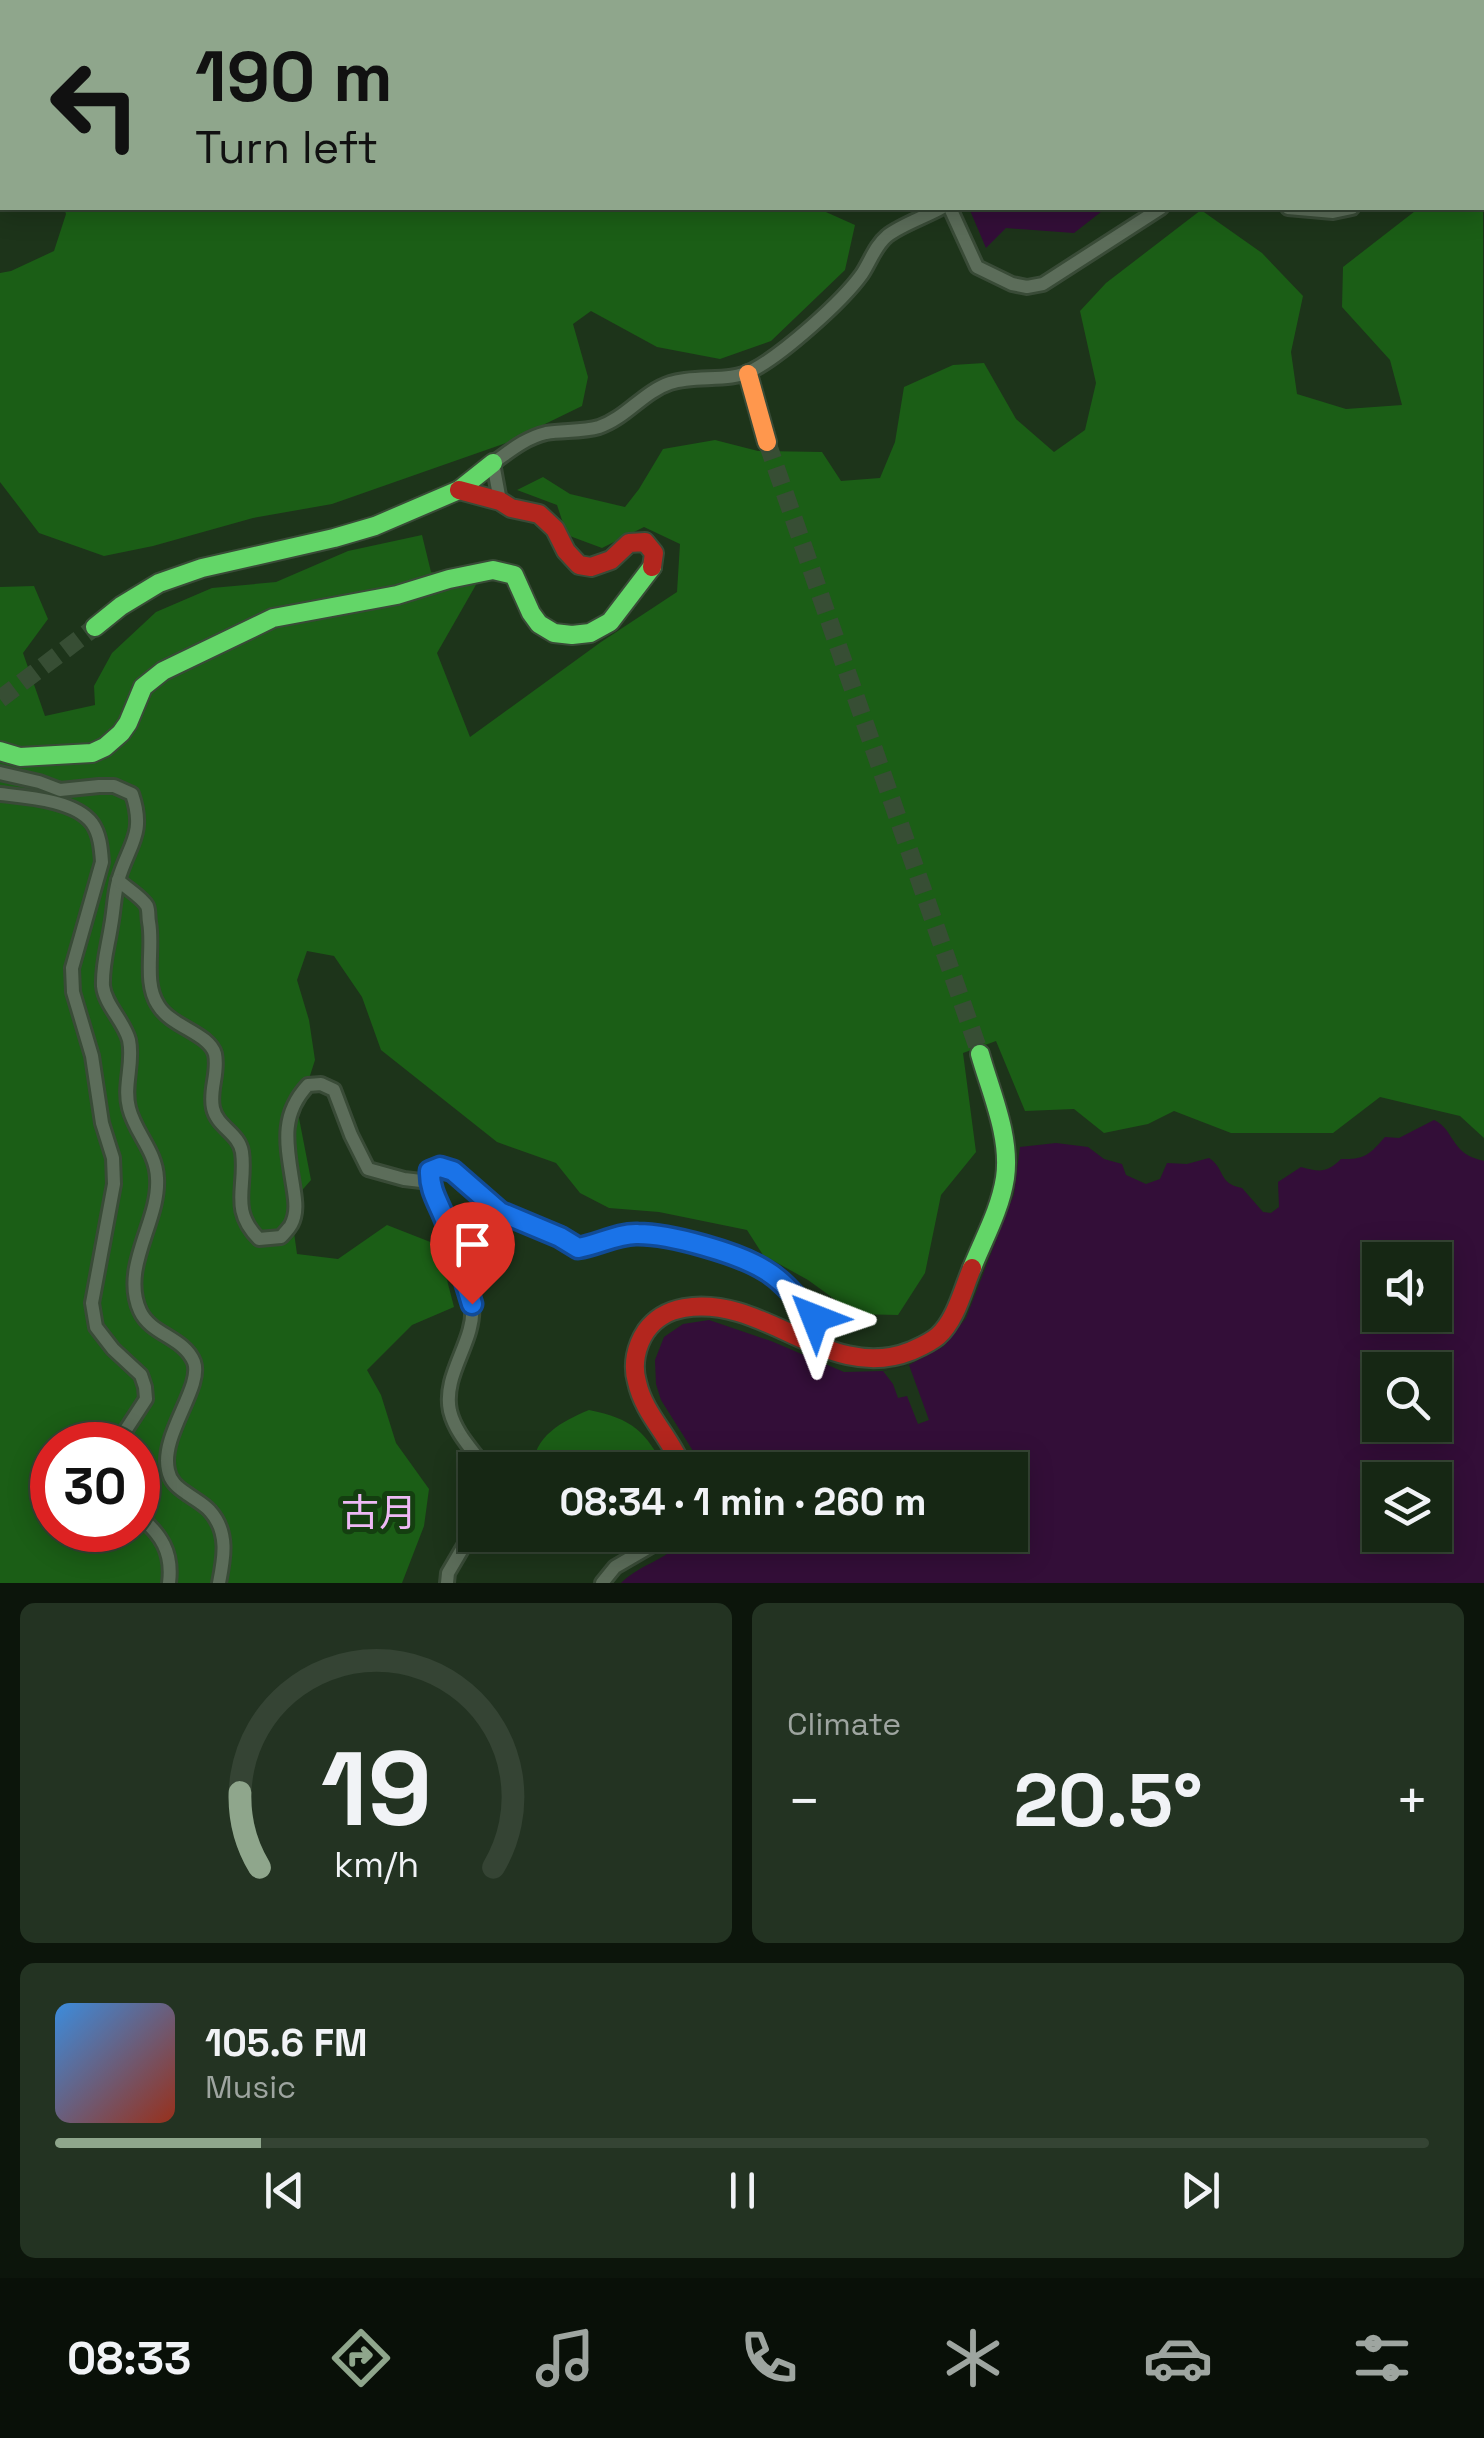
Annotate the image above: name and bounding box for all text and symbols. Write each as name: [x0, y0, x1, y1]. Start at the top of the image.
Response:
text: 190 m: [195, 32, 393, 121]
icon: left: [30, 40, 160, 170]
text: Turn left: [195, 119, 378, 176]
pin: [430, 1202, 515, 1305]
icon: arrive: [445, 1217, 500, 1272]
map controls: [1362, 1242, 1452, 1552]
button: sound: [1362, 1242, 1452, 1332]
position arrow: [763, 1266, 867, 1370]
button: search: [1362, 1352, 1452, 1442]
speed limit sign: 30: [30, 1422, 160, 1552]
button: layers: [1362, 1462, 1452, 1552]
text: 08:34 · 1 min · 260 m: [560, 1478, 926, 1526]
district label: 古月: [341, 1489, 417, 1537]
text: Climate: [787, 1704, 901, 1744]
text: 19: [320, 1723, 432, 1855]
text: 20.5°: [1013, 1752, 1203, 1848]
text: −: [787, 1766, 821, 1836]
text: +: [1395, 1766, 1429, 1836]
text: km/h: [333, 1842, 419, 1887]
text: 105.6 FM: [205, 2019, 368, 2067]
text: Music: [205, 2067, 296, 2107]
icon: previous: [257, 2163, 312, 2218]
icon: pause: [715, 2163, 770, 2218]
icon: next: [1173, 2163, 1228, 2218]
icon: directions: [326, 2323, 396, 2393]
icon: music: [530, 2323, 600, 2393]
icon: phone: [734, 2323, 804, 2393]
icon: climate: [938, 2323, 1008, 2393]
icon: car: [1143, 2323, 1213, 2393]
icon: filters: [1347, 2323, 1417, 2393]
text: 08:33: [67, 2330, 191, 2387]

